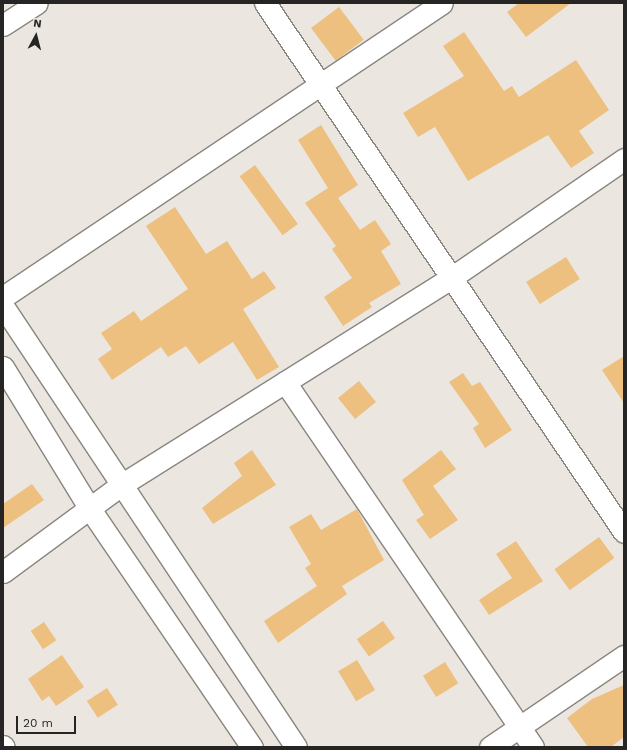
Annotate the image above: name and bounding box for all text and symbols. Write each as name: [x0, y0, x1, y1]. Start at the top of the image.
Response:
north arrow: [16, 16, 56, 56]
text: N: [33, 17, 42, 31]
scale bar: [18, 708, 78, 734]
text: 20 m: [23, 716, 53, 730]

